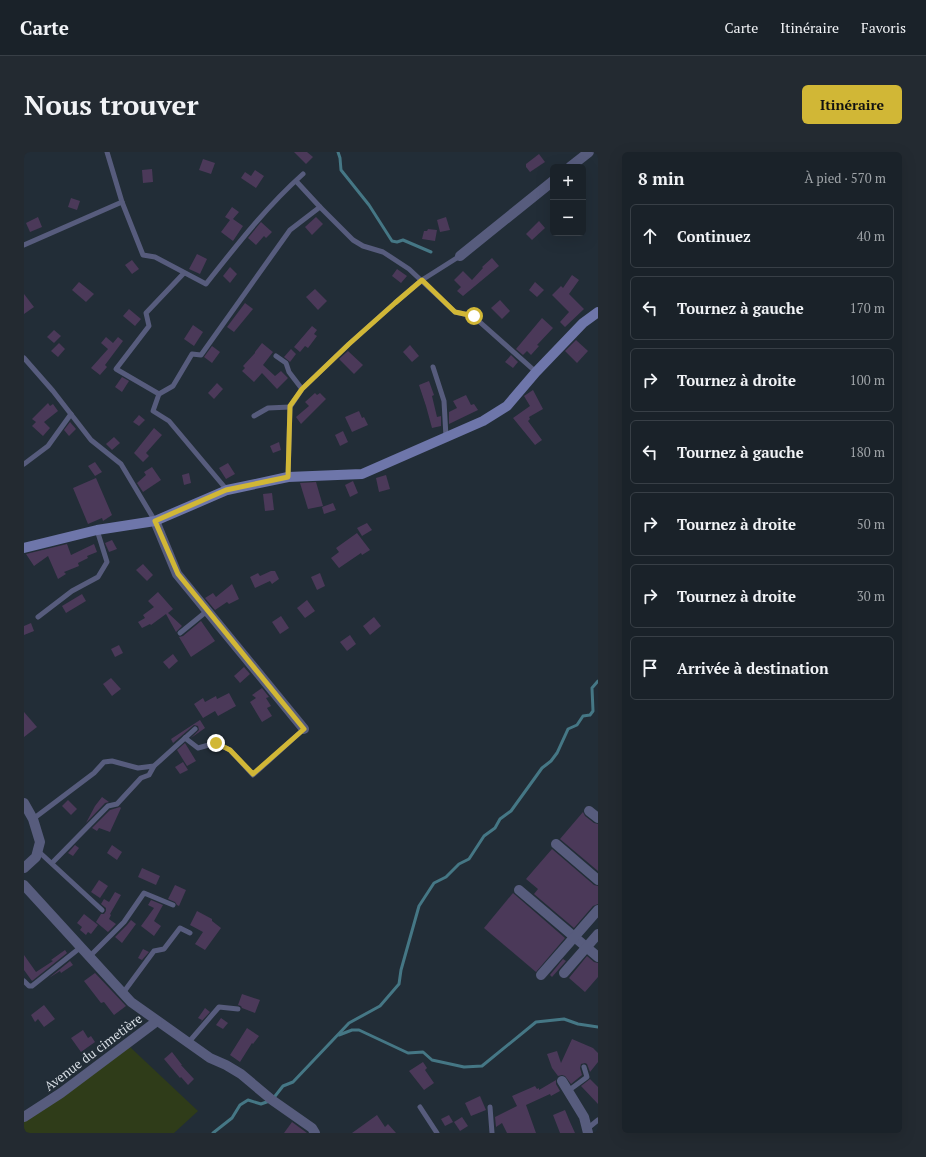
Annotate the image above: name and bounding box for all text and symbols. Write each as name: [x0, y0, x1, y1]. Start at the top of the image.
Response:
text: Carte: [20, 15, 69, 40]
text: Carte: [725, 18, 758, 37]
text: Itinéraire: [780, 18, 839, 37]
text: Favoris: [861, 18, 906, 37]
button: Itinéraire: [802, 85, 902, 124]
text: Nous trouver: [24, 86, 199, 123]
map controls: [550, 164, 586, 236]
button: +: [550, 164, 586, 200]
text: 8 min: [638, 167, 685, 190]
text: À pied · 570 m: [805, 169, 886, 187]
button: −: [550, 200, 586, 236]
icon: ahead: [639, 225, 661, 247]
text: Continuez: [677, 226, 751, 246]
text: 40 m: [857, 227, 885, 245]
icon: left: [639, 297, 661, 319]
text: Tournez à gauche: [677, 298, 804, 318]
text: 170 m: [850, 299, 885, 317]
route start: [465, 307, 483, 325]
icon: right: [639, 369, 661, 391]
text: Tournez à droite: [677, 370, 796, 390]
text: 100 m: [850, 371, 885, 389]
icon: left: [639, 441, 661, 463]
text: Tournez à gauche: [677, 442, 804, 462]
text: 180 m: [850, 443, 885, 461]
icon: right: [639, 513, 661, 535]
text: Tournez à droite: [677, 514, 796, 534]
text: 50 m: [857, 515, 885, 533]
icon: right: [639, 585, 661, 607]
text: Tournez à droite: [677, 586, 796, 606]
text: 30 m: [857, 587, 885, 605]
icon: arrive: [639, 657, 661, 679]
text: Arrivée à destination: [677, 658, 829, 678]
route end: [207, 734, 225, 752]
street label: Avenue du cimetière: [40, 1009, 146, 1095]

